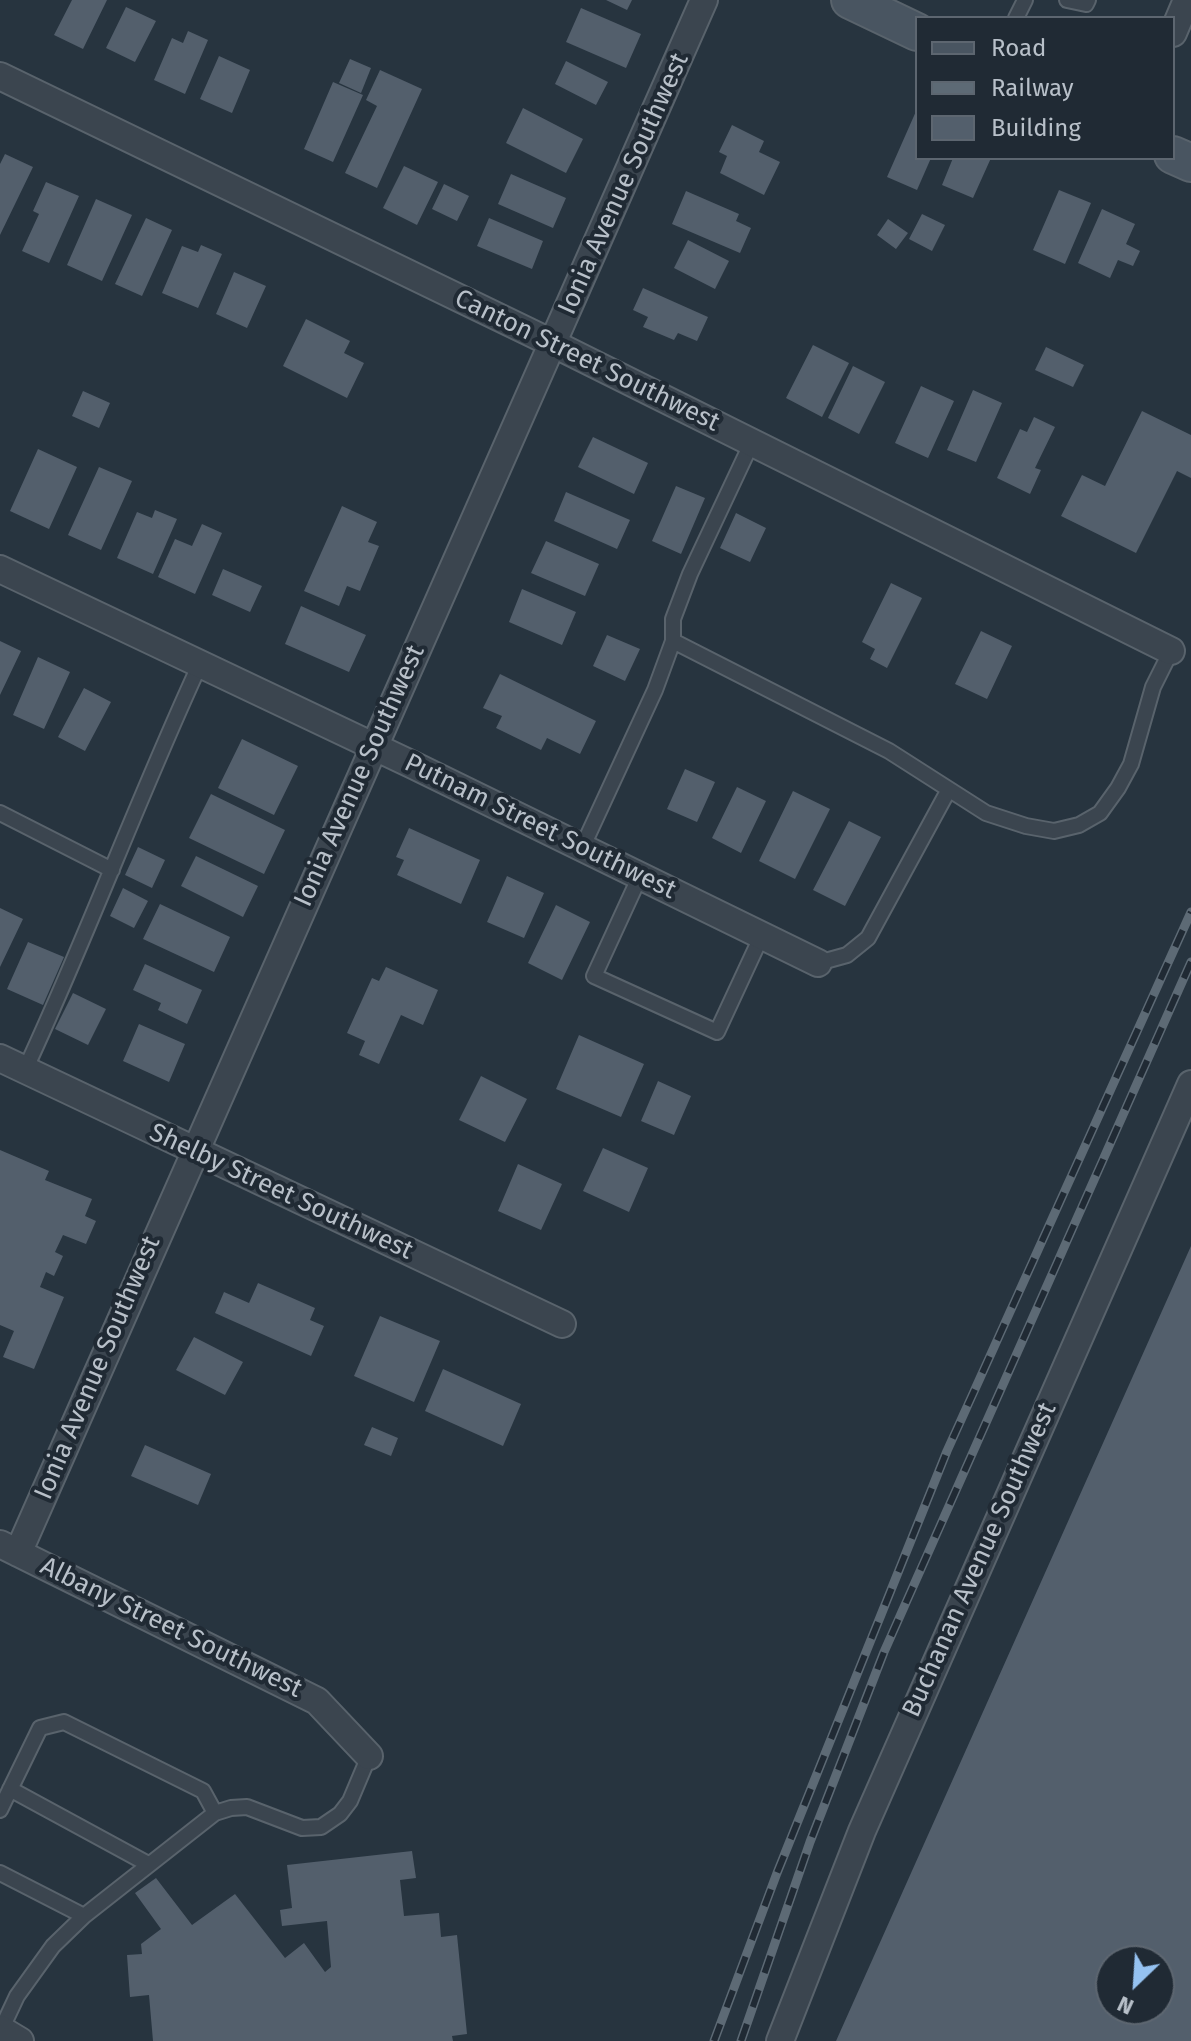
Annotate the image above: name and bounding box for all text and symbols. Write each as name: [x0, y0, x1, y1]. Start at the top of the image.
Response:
legend: [915, 16, 1175, 160]
text: Road: [991, 34, 1046, 62]
street label: Ionia Avenue Southwest: [552, 48, 696, 320]
text: Railway: [991, 74, 1074, 102]
text: Building: [991, 114, 1081, 142]
street label: Canton Street Southwest: [449, 283, 725, 439]
street label: Ionia Avenue Southwest: [288, 640, 432, 912]
street label: Putnam Street Southwest: [399, 748, 681, 906]
street label: Shelby Street Southwest: [144, 1117, 418, 1267]
street label: Ionia Avenue Southwest: [28, 1232, 168, 1504]
street label: Buchanan Avenue Southwest: [896, 1398, 1064, 1722]
street label: Albany Street Southwest: [35, 1551, 307, 1705]
north arrow: [1095, 1945, 1175, 2025]
text: N: [1113, 1990, 1138, 2021]

